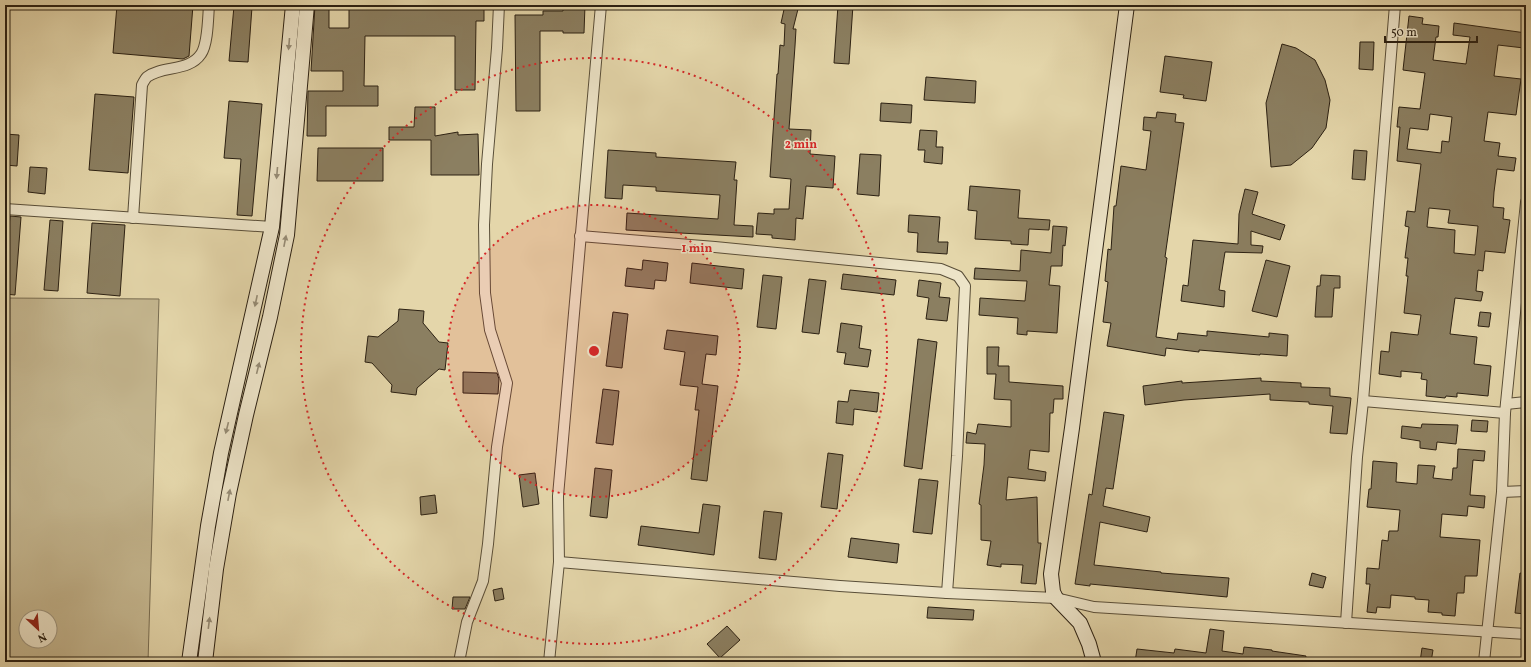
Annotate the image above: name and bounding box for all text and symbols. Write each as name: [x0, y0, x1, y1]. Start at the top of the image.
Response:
scale bar: [1385, 18, 1477, 44]
text: 50 m: [1391, 25, 1417, 41]
one-way arrow: [286, 38, 293, 50]
text: 2 min: [785, 137, 817, 153]
one-way arrow: [274, 167, 281, 179]
one-way arrow: [283, 235, 289, 247]
text: 1 min: [682, 241, 713, 257]
one-way arrow: [252, 295, 258, 307]
centre of rings: [587, 344, 601, 358]
one-way arrow: [255, 362, 261, 374]
one-way arrow: [224, 422, 230, 434]
one-way arrow: [226, 489, 232, 501]
north arrow: [18, 609, 58, 649]
one-way arrow: [206, 617, 212, 629]
text: N: [35, 628, 49, 645]

